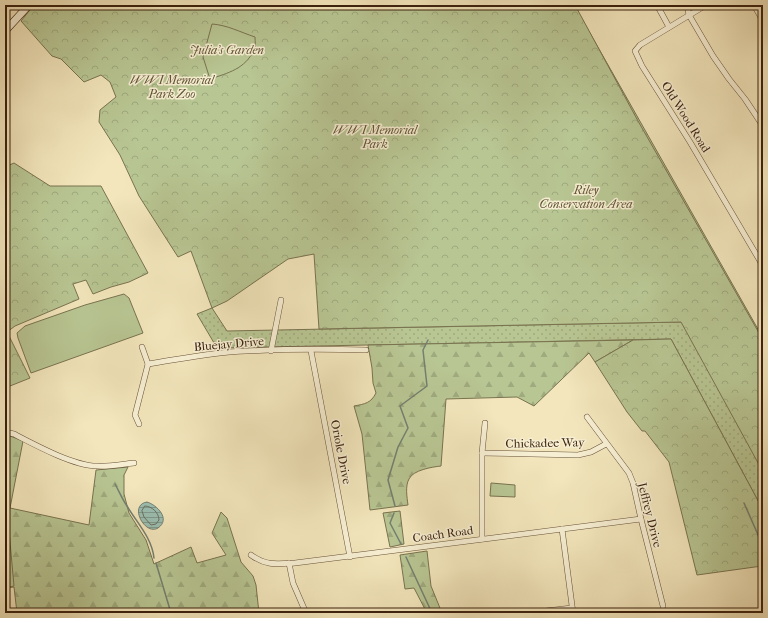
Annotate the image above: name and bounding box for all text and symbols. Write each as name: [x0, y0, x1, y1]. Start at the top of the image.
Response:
park label: Julia's Garden: [190, 43, 264, 57]
park label: WWI Memorial Park Zoo: [130, 73, 216, 101]
street label: Old Wood Road: [659, 79, 714, 155]
park label: WWI Memorial Park: [333, 123, 419, 151]
park label: Riley Conservation Area: [540, 183, 632, 211]
street label: Bluejay Drive: [193, 334, 265, 354]
street label: Oriole Drive: [328, 419, 354, 485]
street label: Chickadee Way: [505, 435, 585, 451]
street label: Jeffrey Drive: [635, 480, 665, 549]
street label: Coach Road: [412, 523, 475, 545]

